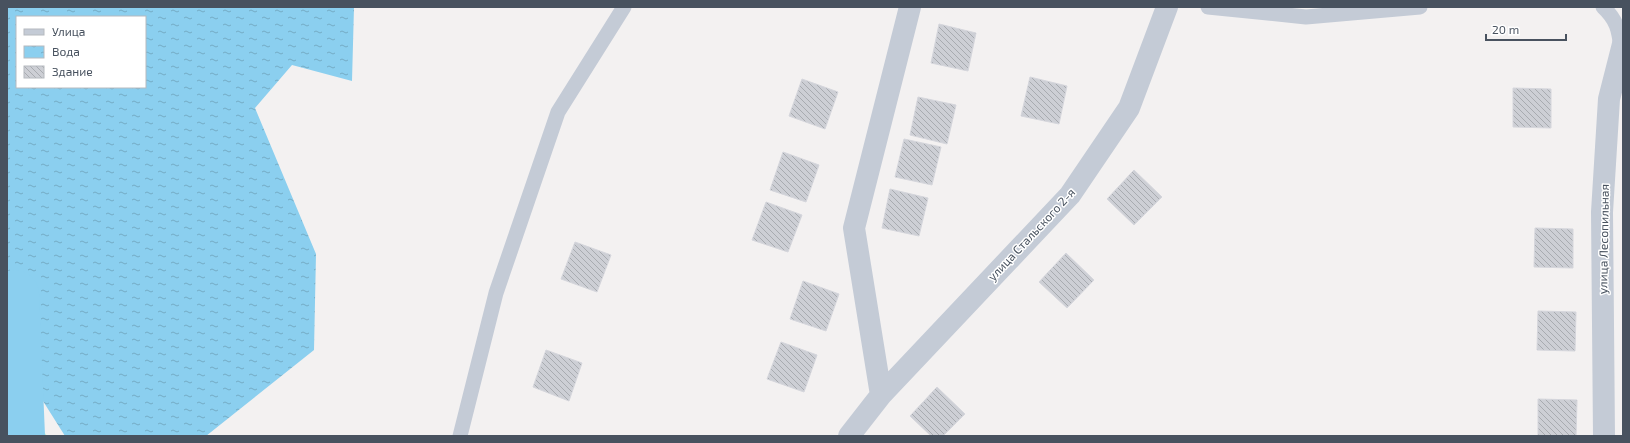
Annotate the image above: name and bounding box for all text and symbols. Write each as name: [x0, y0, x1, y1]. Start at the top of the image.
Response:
legend: [16, 16, 146, 88]
scale bar: [1486, 16, 1566, 42]
text: 20 m: [1492, 22, 1519, 36]
text: Улица: [52, 24, 85, 38]
text: Вода: [52, 44, 80, 58]
text: Здание: [52, 64, 93, 78]
street label: улица Лесопильная: [1595, 184, 1612, 294]
street label: улица Стальского 2-я: [985, 185, 1078, 284]

